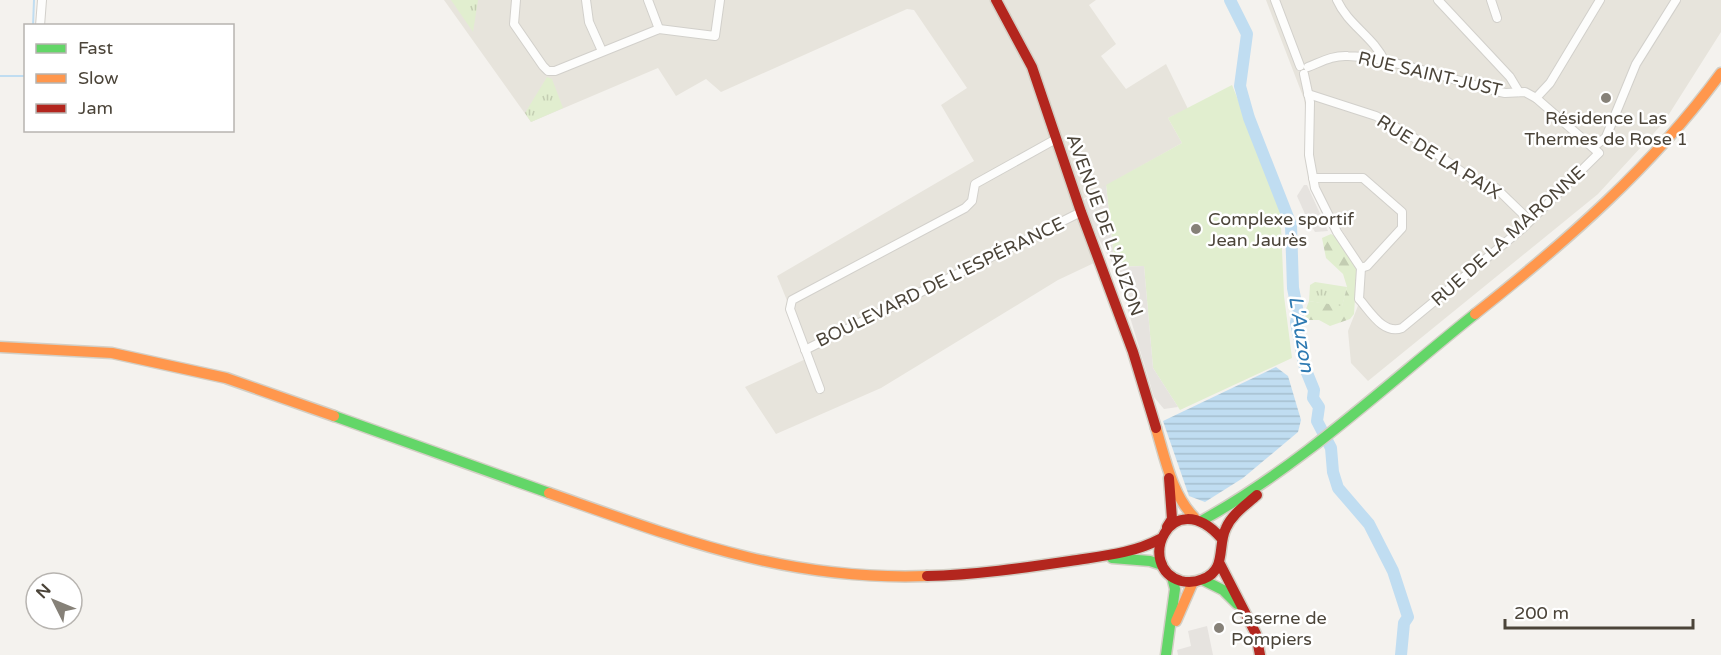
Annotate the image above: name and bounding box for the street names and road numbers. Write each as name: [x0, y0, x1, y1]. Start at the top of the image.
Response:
street label: RUE SAINT-JUST: [1356, 47, 1504, 101]
street label: RUE DE LA PAIX: [1373, 110, 1505, 204]
street label: AVENUE DE L'AUZON: [1062, 131, 1148, 319]
street label: RUE DE LA MARONNE: [1427, 161, 1589, 311]
street label: BOULEVARD DE L'ESPÉRANCE: [812, 212, 1068, 352]

